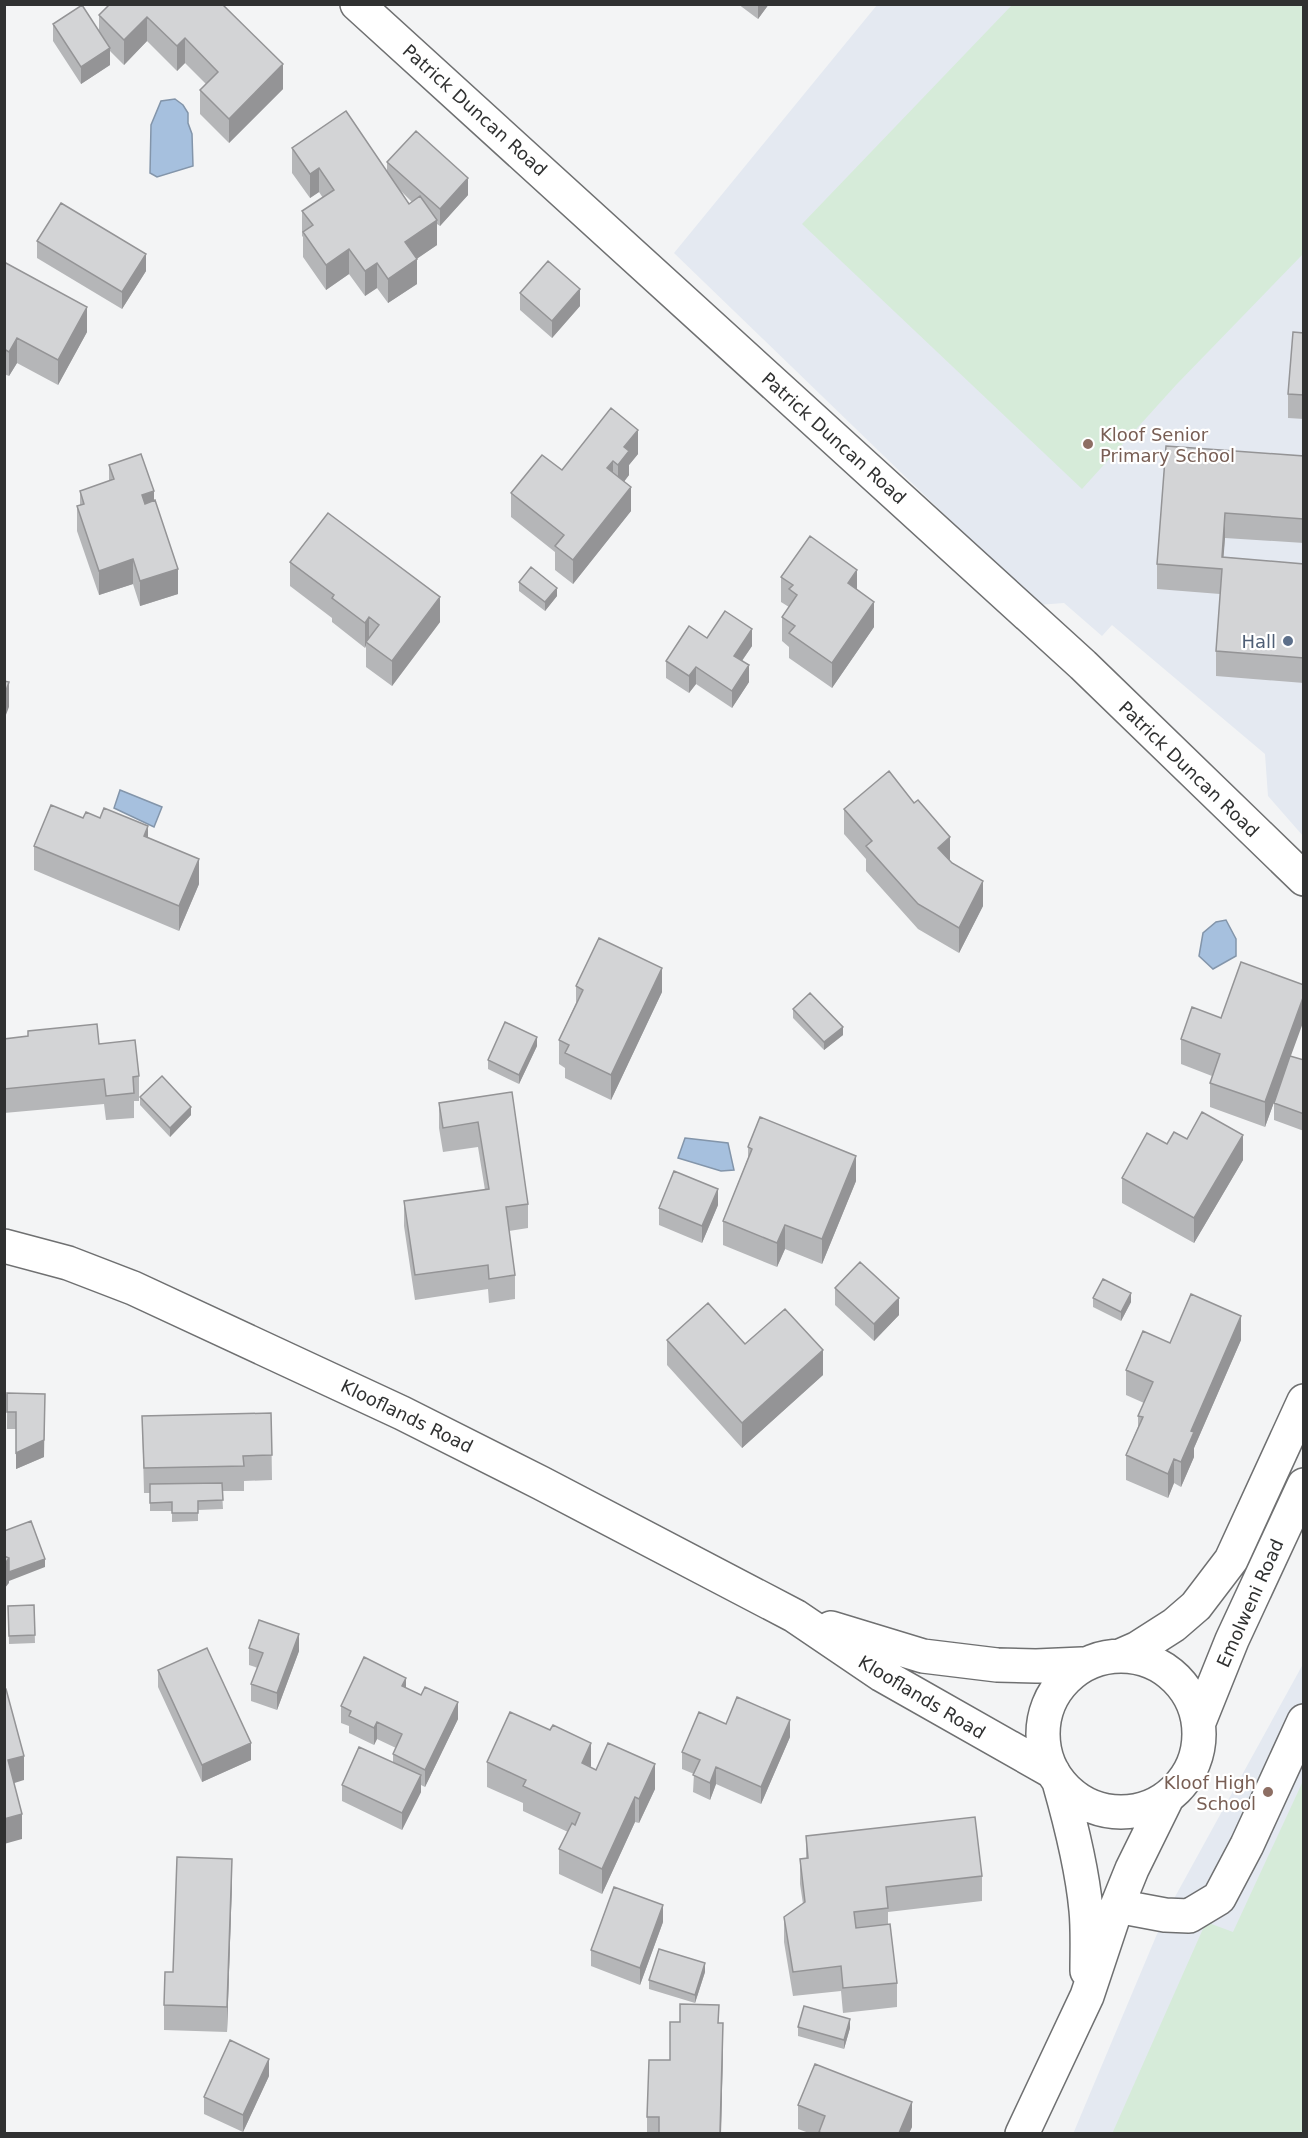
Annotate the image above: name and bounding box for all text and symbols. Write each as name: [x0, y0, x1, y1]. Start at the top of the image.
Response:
street label: Patrick Duncan Road: [399, 40, 551, 180]
street label: Patrick Duncan Road: [758, 368, 910, 508]
place label: Kloof Senior Primary School: [1100, 424, 1235, 466]
marker: Kloof Senior Primary School: [1081, 437, 1095, 451]
place label: Hall: [1241, 631, 1276, 652]
marker: Hall: [1281, 634, 1295, 648]
street label: Patrick Duncan Road: [1115, 697, 1263, 841]
street label: Klooflands Road: [338, 1375, 476, 1457]
street label: Emolweni Road: [1212, 1536, 1288, 1670]
street label: Klooflands Road: [855, 1651, 989, 1743]
place label: Kloof High School: [1164, 1772, 1256, 1814]
marker: Kloof High School: [1261, 1785, 1275, 1799]

